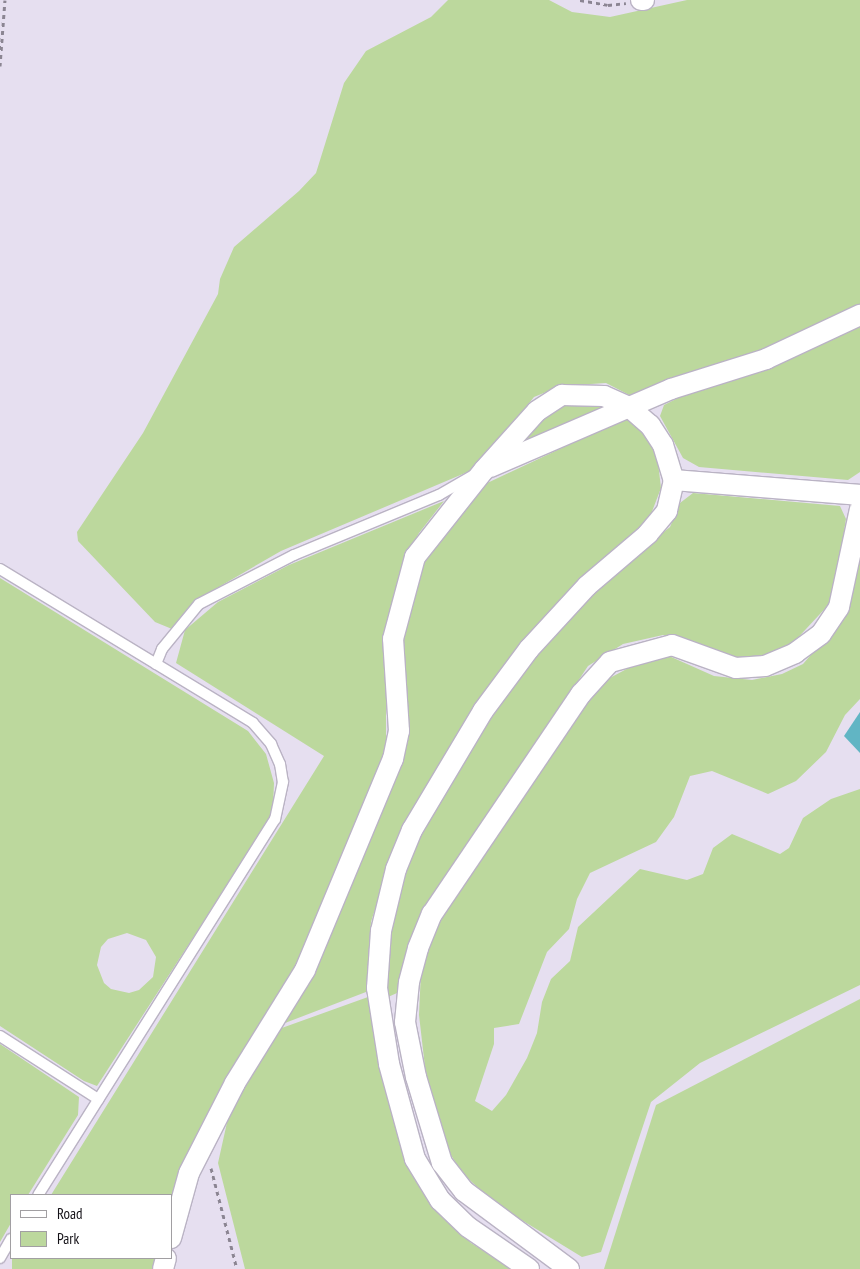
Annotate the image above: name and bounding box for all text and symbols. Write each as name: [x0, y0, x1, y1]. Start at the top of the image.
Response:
legend: [10, 1194, 172, 1259]
text: Road: [57, 1204, 83, 1223]
text: Park: [57, 1229, 79, 1248]

